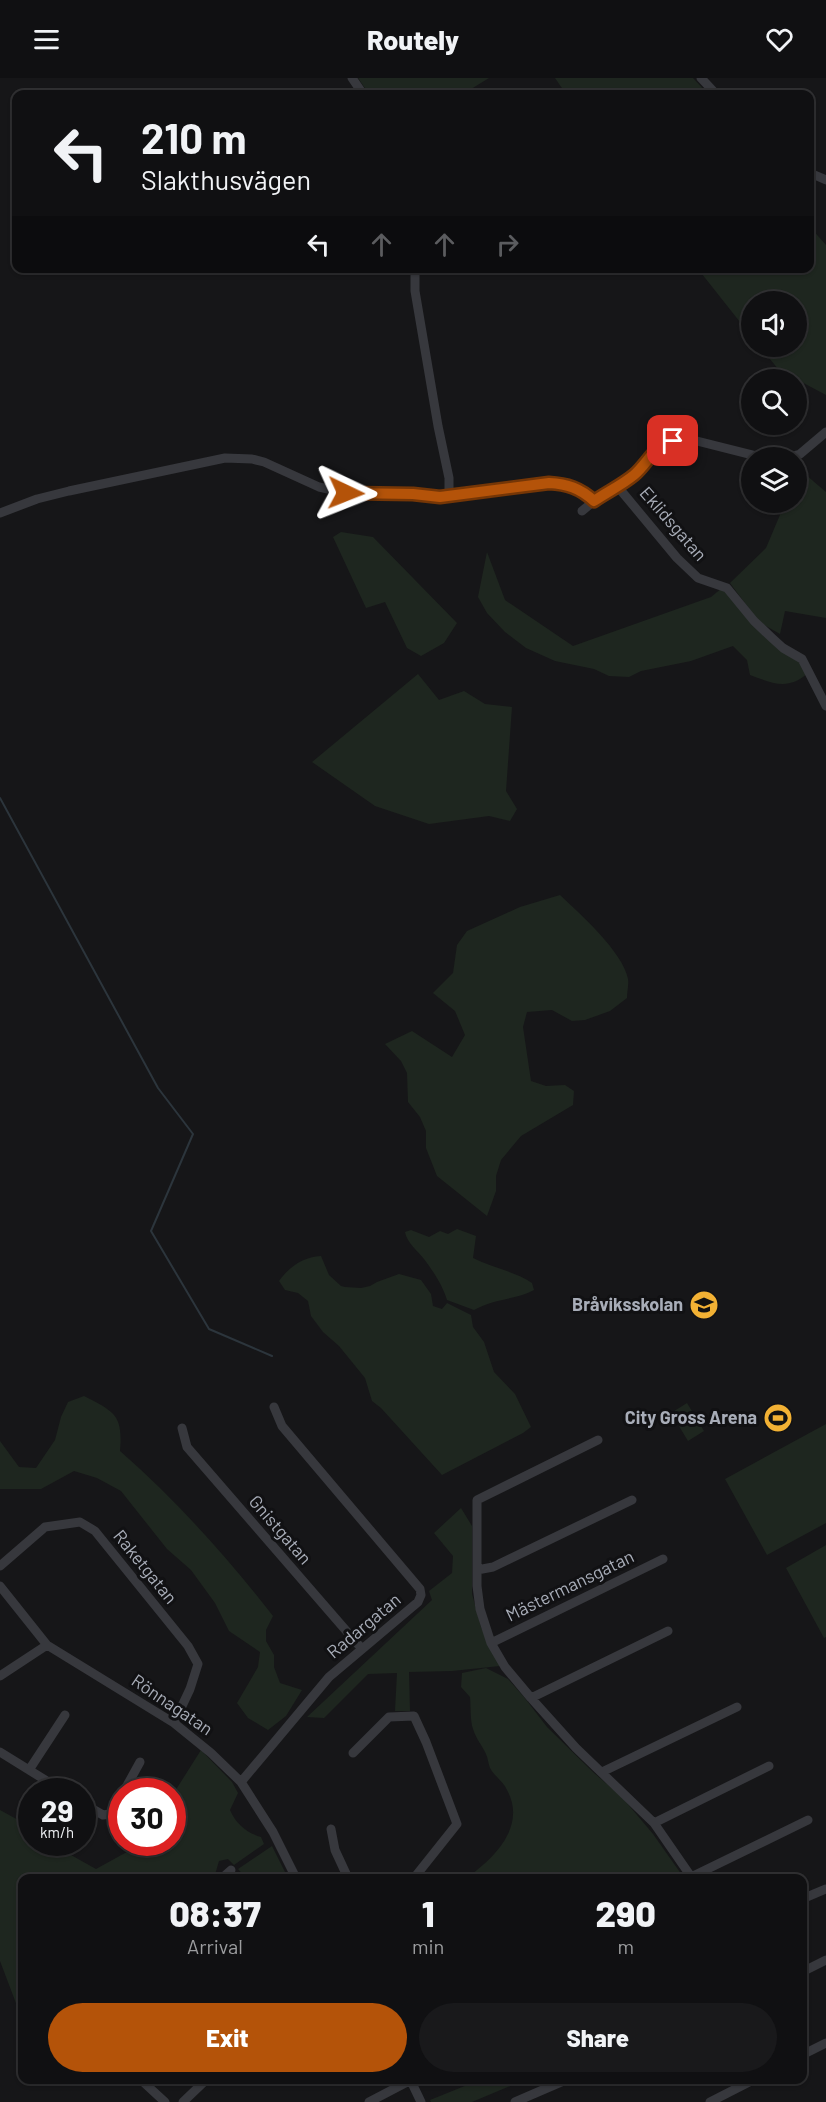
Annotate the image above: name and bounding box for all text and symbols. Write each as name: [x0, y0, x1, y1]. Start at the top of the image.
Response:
icon: menu: [30, 23, 63, 56]
text: Routely: [367, 23, 459, 55]
icon: heart: [763, 23, 796, 56]
text: 210 m: [141, 112, 247, 162]
icon: left: [42, 114, 120, 192]
text: Slakthusvägen: [141, 163, 311, 195]
icon: left: [302, 228, 335, 261]
icon: ahead: [365, 228, 398, 261]
icon: ahead: [428, 228, 461, 261]
icon: right: [491, 228, 524, 261]
map controls: [741, 291, 807, 513]
button: sound: [741, 291, 807, 357]
button: search: [741, 369, 807, 435]
pin: [647, 415, 698, 466]
icon: arrive: [656, 424, 689, 457]
button: layers: [741, 447, 807, 513]
position arrow: [314, 461, 378, 525]
street label: Eklidsgatan: [635, 482, 712, 565]
school or university icon: Bråviksskolan: [688, 1289, 720, 1321]
place label: Bråviksskolan: [572, 1293, 683, 1315]
sports icon: City Gross Arena: [762, 1402, 794, 1434]
place label: City Gross Arena: [625, 1406, 757, 1428]
street label: Gnistgatan: [245, 1490, 317, 1568]
street label: Raketgatan: [109, 1525, 182, 1608]
street label: Mästermansgatan: [502, 1545, 637, 1626]
street label: Radargatan: [322, 1588, 405, 1663]
street label: Rönnagatan: [128, 1669, 217, 1739]
speed limit sign: 30: [108, 1778, 186, 1856]
text: 29: [41, 1792, 73, 1828]
text: km/h: [40, 1823, 74, 1841]
text: 08:37: [169, 1891, 261, 1934]
text: 1: [422, 1891, 435, 1934]
text: 290: [596, 1891, 656, 1934]
text: Arrival: [187, 1934, 243, 1958]
text: min: [412, 1934, 444, 1958]
text: m: [617, 1934, 634, 1958]
button: Exit: [48, 2003, 407, 2072]
button: Share: [419, 2003, 777, 2072]

